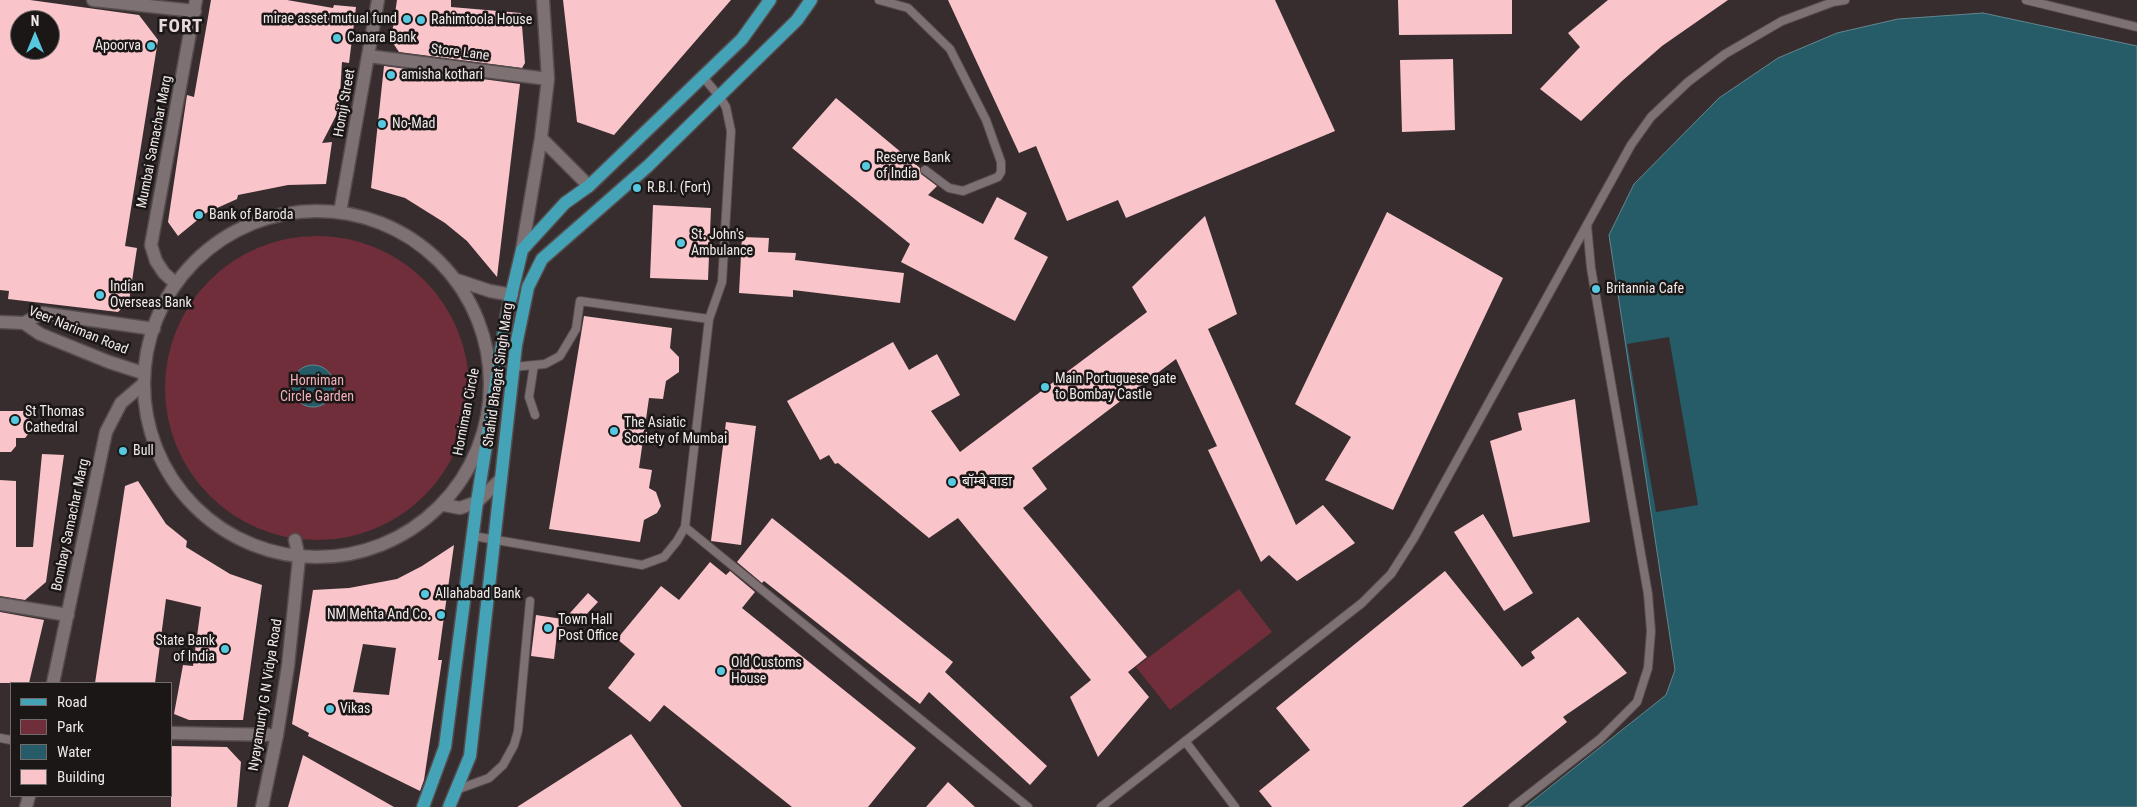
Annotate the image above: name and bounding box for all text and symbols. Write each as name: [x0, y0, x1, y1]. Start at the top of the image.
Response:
north arrow: [10, 10, 60, 60]
place label: mirae asset mutual fund: [263, 11, 397, 27]
place label: Rahimtoola House: [431, 12, 532, 28]
text: N: [31, 13, 39, 29]
marker: mirae asset mutual fund: [401, 13, 413, 25]
marker: Rahimtoola House: [415, 14, 427, 26]
district label: FORT: [158, 16, 204, 38]
place label: Canara Bank: [347, 30, 416, 46]
marker: Canara Bank: [331, 32, 343, 44]
place label: Apoorva: [95, 38, 141, 54]
marker: Apoorva: [145, 40, 157, 52]
street label: Store Lane: [430, 41, 490, 65]
place label: amisha kothari: [401, 67, 483, 83]
street label: Homji Street: [331, 68, 359, 138]
marker: amisha kothari: [385, 69, 397, 81]
street label: Mumbai Samachar Marg: [134, 74, 176, 210]
place label: No-Mad: [392, 116, 435, 132]
marker: No-Mad: [376, 118, 388, 130]
place label: Reserve Bank of India: [876, 150, 950, 182]
marker: Reserve Bank of India: [860, 160, 872, 172]
place label: R.B.I. (Fort): [647, 180, 711, 196]
marker: R.B.I. (Fort): [631, 182, 643, 194]
place label: Bank of Baroda: [209, 207, 293, 223]
marker: Bank of Baroda: [193, 209, 205, 221]
place label: St. John's Ambulance: [691, 227, 753, 260]
marker: St. John's Ambulance: [675, 237, 687, 249]
place label: Indian Overseas Bank: [110, 279, 192, 312]
place label: Britannia Cafe: [1606, 281, 1684, 297]
marker: Britannia Cafe: [1590, 283, 1602, 295]
marker: Indian Overseas Bank: [94, 289, 106, 301]
street label: Shahid Bhagat Singh Marg: [481, 302, 517, 448]
street label: Veer Nariman Road: [26, 303, 130, 359]
street label: Horniman Circle: [450, 367, 484, 457]
place label: Main Portuguese gate to Bombay Castle: [1055, 371, 1176, 404]
park label: Horniman Circle Garden: [280, 373, 354, 406]
marker: Main Portuguese gate to Bombay Castle: [1039, 381, 1051, 393]
place label: St Thomas Cathedral: [25, 404, 84, 437]
marker: St Thomas Cathedral: [9, 414, 21, 426]
place label: The Asiatic Society of Mumbai: [624, 415, 727, 448]
marker: The Asiatic Society of Mumbai: [608, 425, 620, 437]
place label: Bull: [133, 443, 154, 459]
marker: Bull: [117, 445, 129, 457]
street label: Bombay Samachar Marg: [49, 457, 93, 593]
place label: बॉम्बे वाडा: [962, 474, 1012, 490]
marker: बॉम्बे वाडा: [946, 476, 958, 488]
place label: Allahabad Bank: [435, 586, 521, 602]
marker: Allahabad Bank: [419, 588, 431, 600]
place label: NM Mehta And Co.: [327, 607, 431, 623]
marker: NM Mehta And Co.: [435, 609, 447, 621]
place label: Town Hall Post Office: [558, 612, 618, 644]
street label: Nyayamurty G N Vidya Road: [246, 618, 286, 772]
marker: Town Hall Post Office: [542, 622, 554, 634]
place label: State Bank of India: [156, 633, 215, 666]
marker: State Bank of India: [219, 643, 231, 655]
place label: Old Customs House: [731, 655, 802, 688]
marker: Old Customs House: [715, 665, 727, 677]
legend: [10, 682, 172, 797]
text: Road: [57, 693, 87, 711]
place label: Vikas: [340, 701, 370, 717]
marker: Vikas: [324, 703, 336, 715]
text: Park: [57, 718, 84, 736]
text: Water: [57, 743, 91, 761]
text: Building: [57, 768, 105, 786]

